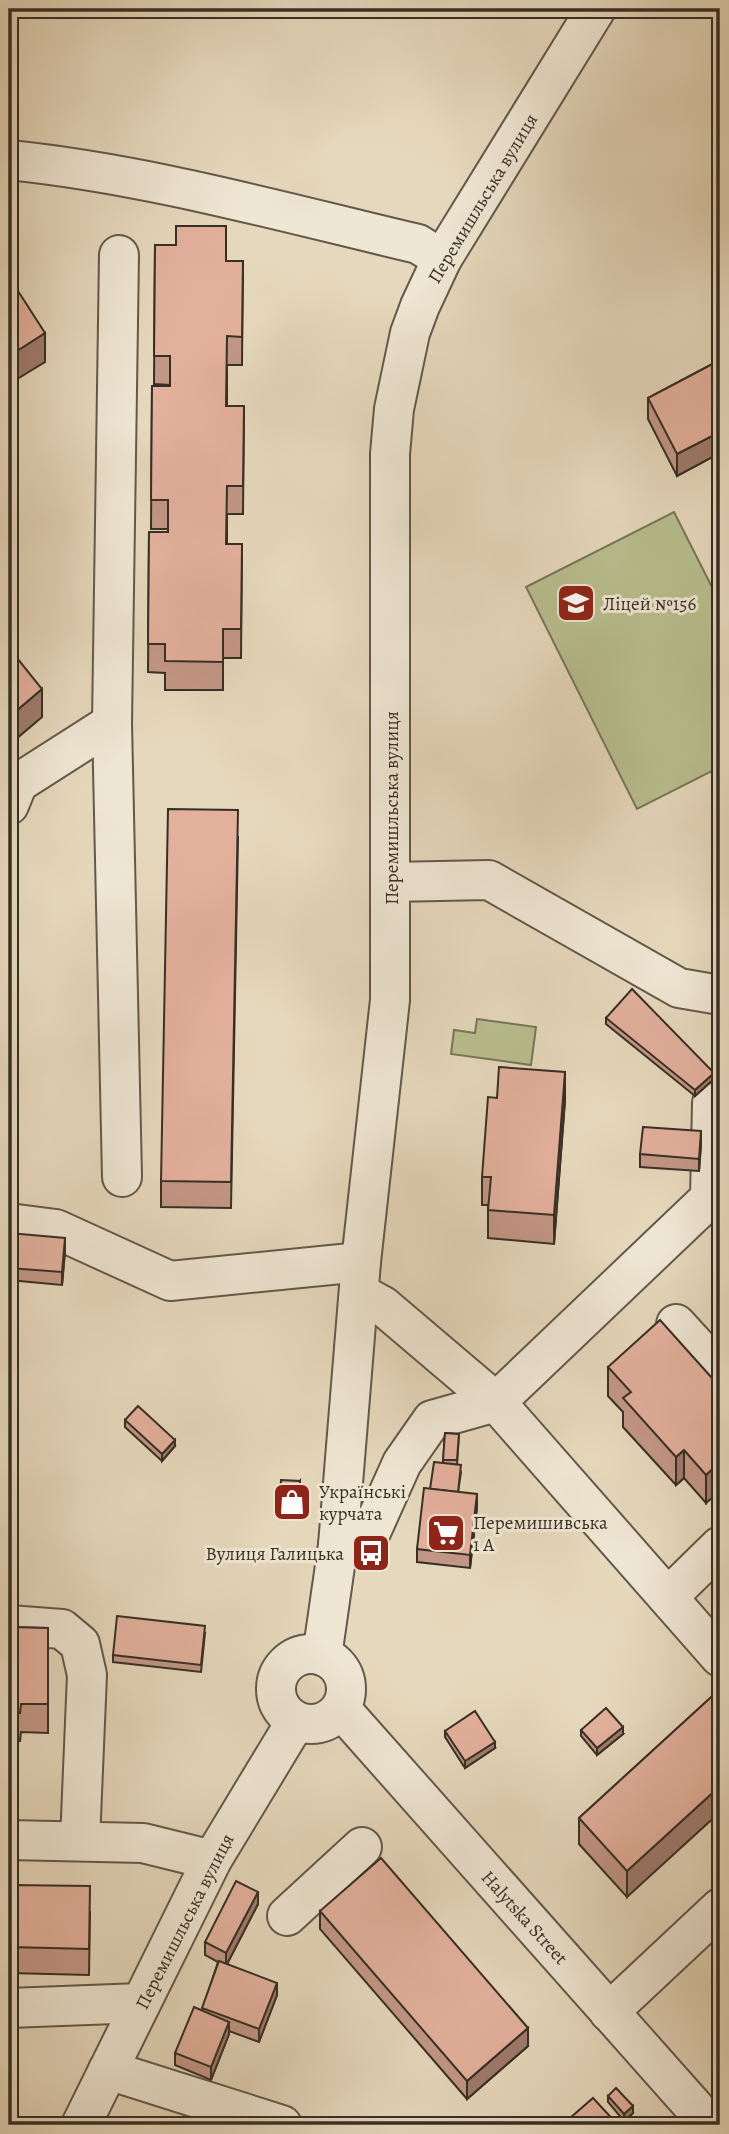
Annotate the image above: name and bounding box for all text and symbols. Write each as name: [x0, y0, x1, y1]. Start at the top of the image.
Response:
street label: Перемишльська вулиця: [422, 109, 544, 288]
school or university icon: Ліцей №156: [555, 582, 597, 624]
place label: Ліцей №156: [603, 591, 696, 617]
street label: Перемишльська вулиця: [379, 711, 405, 905]
place label: Українські курчата: [319, 1479, 406, 1527]
shop icon: Українські курчата: [271, 1481, 313, 1523]
place label: Перемишивська 1 А: [473, 1510, 608, 1558]
supermarket icon: Перемишивська 1 А: [425, 1512, 467, 1554]
bus stop icon: Вулиця Галицька: [350, 1532, 392, 1574]
place label: Вулиця Галицька: [205, 1541, 344, 1567]
street label: Перемишльська вулиця: [129, 1829, 241, 2014]
street label: Halytska Street: [475, 1865, 573, 1970]

